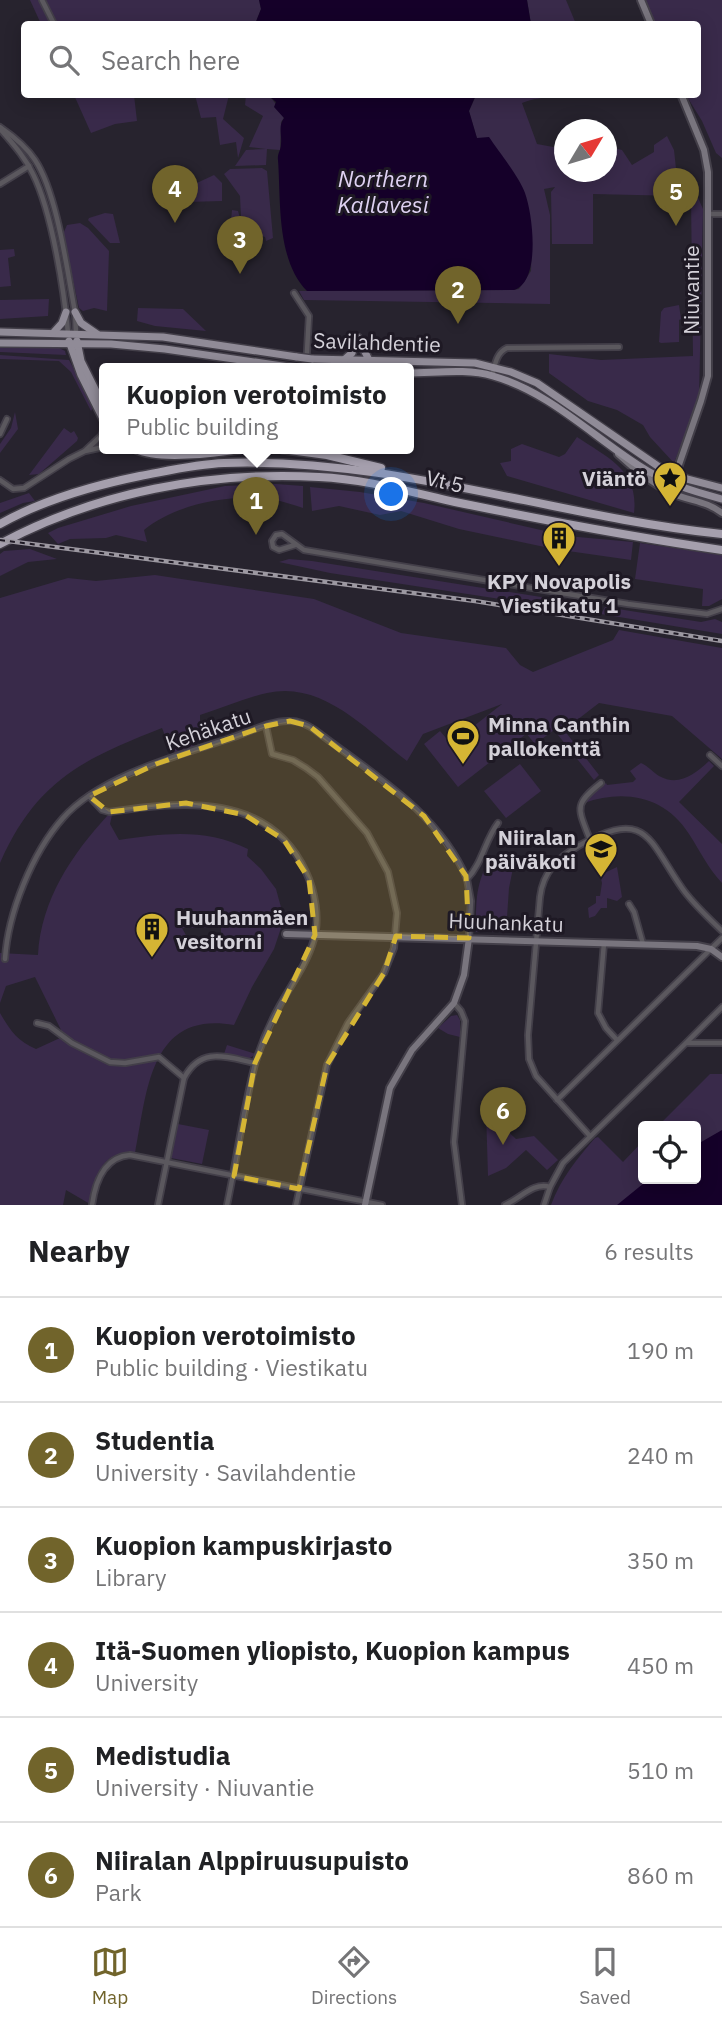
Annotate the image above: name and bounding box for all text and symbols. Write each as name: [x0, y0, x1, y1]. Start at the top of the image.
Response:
search box: [21, 21, 701, 98]
icon: search: [45, 41, 83, 79]
text: Search here: [101, 43, 240, 77]
north arrow: [554, 119, 617, 182]
water label: Northern Kallavesi: [337, 163, 430, 219]
pin: 4: [152, 165, 198, 223]
pin: 5: [653, 168, 699, 226]
pin: 3: [217, 216, 263, 274]
street label: Niuvantie: [677, 245, 705, 335]
pin: 2: [435, 266, 481, 324]
street label: Savilahdentie: [313, 326, 441, 358]
popup: [99, 363, 414, 454]
text: Kuopion verotoimisto: [126, 377, 387, 411]
text: Public building: [126, 411, 278, 441]
place icon: Viäntö: [651, 459, 689, 508]
street label: Vt 5: [423, 463, 467, 499]
place label: Viäntö: [582, 464, 646, 492]
pin: 1: [233, 477, 279, 535]
your location: [374, 477, 408, 511]
building icon: KPY Novapolis Viestikatu 1: [540, 519, 578, 568]
place label: KPY Novapolis Viestikatu 1: [487, 567, 631, 619]
street label: Kehäkatu: [161, 701, 255, 757]
place label: Minna Canthin pallokenttä: [488, 710, 630, 762]
sports icon: Minna Canthin pallokenttä: [444, 717, 482, 766]
place label: Niiralan päiväkoti: [485, 823, 576, 875]
school or university icon: Niiralan päiväkoti: [582, 830, 620, 879]
place label: Huuhanmäen vesitorni: [176, 903, 308, 955]
street label: Huuhankatu: [448, 906, 564, 938]
building icon: Huuhanmäen vesitorni: [133, 910, 171, 959]
pin: 6: [480, 1087, 526, 1145]
map controls: [638, 1121, 701, 1184]
button: locate: [638, 1121, 701, 1184]
text: Nearby: [28, 1231, 130, 1270]
text: 6 results: [604, 1236, 694, 1266]
text: Kuopion verotoimisto: [95, 1318, 356, 1352]
text: 1: [44, 1335, 58, 1365]
text: 190 m: [627, 1335, 694, 1365]
text: Public building · Viestikatu: [95, 1352, 368, 1382]
text: Studentia: [95, 1423, 215, 1457]
text: 2: [44, 1440, 58, 1470]
text: 240 m: [627, 1440, 694, 1470]
text: University · Savilahdentie: [95, 1457, 356, 1487]
text: Kuopion kampuskirjasto: [95, 1528, 392, 1562]
text: 3: [44, 1545, 58, 1575]
text: 350 m: [627, 1545, 694, 1575]
text: Library: [95, 1562, 166, 1592]
text: Itä-Suomen yliopisto, Kuopion kampus: [95, 1633, 570, 1667]
text: 4: [44, 1650, 58, 1680]
text: 450 m: [627, 1650, 694, 1680]
text: University: [95, 1667, 198, 1697]
text: Medistudia: [95, 1738, 231, 1772]
text: 5: [44, 1755, 58, 1785]
text: 510 m: [627, 1755, 694, 1785]
text: University · Niuvantie: [95, 1772, 314, 1802]
text: Niiralan Alppiruusupuisto: [95, 1843, 409, 1877]
text: 6: [44, 1860, 58, 1890]
text: 860 m: [627, 1860, 694, 1890]
text: Park: [95, 1877, 142, 1907]
tab: Map: [91, 1943, 129, 2009]
tab: Directions: [311, 1943, 397, 2009]
tab: Saved: [579, 1943, 631, 2009]

